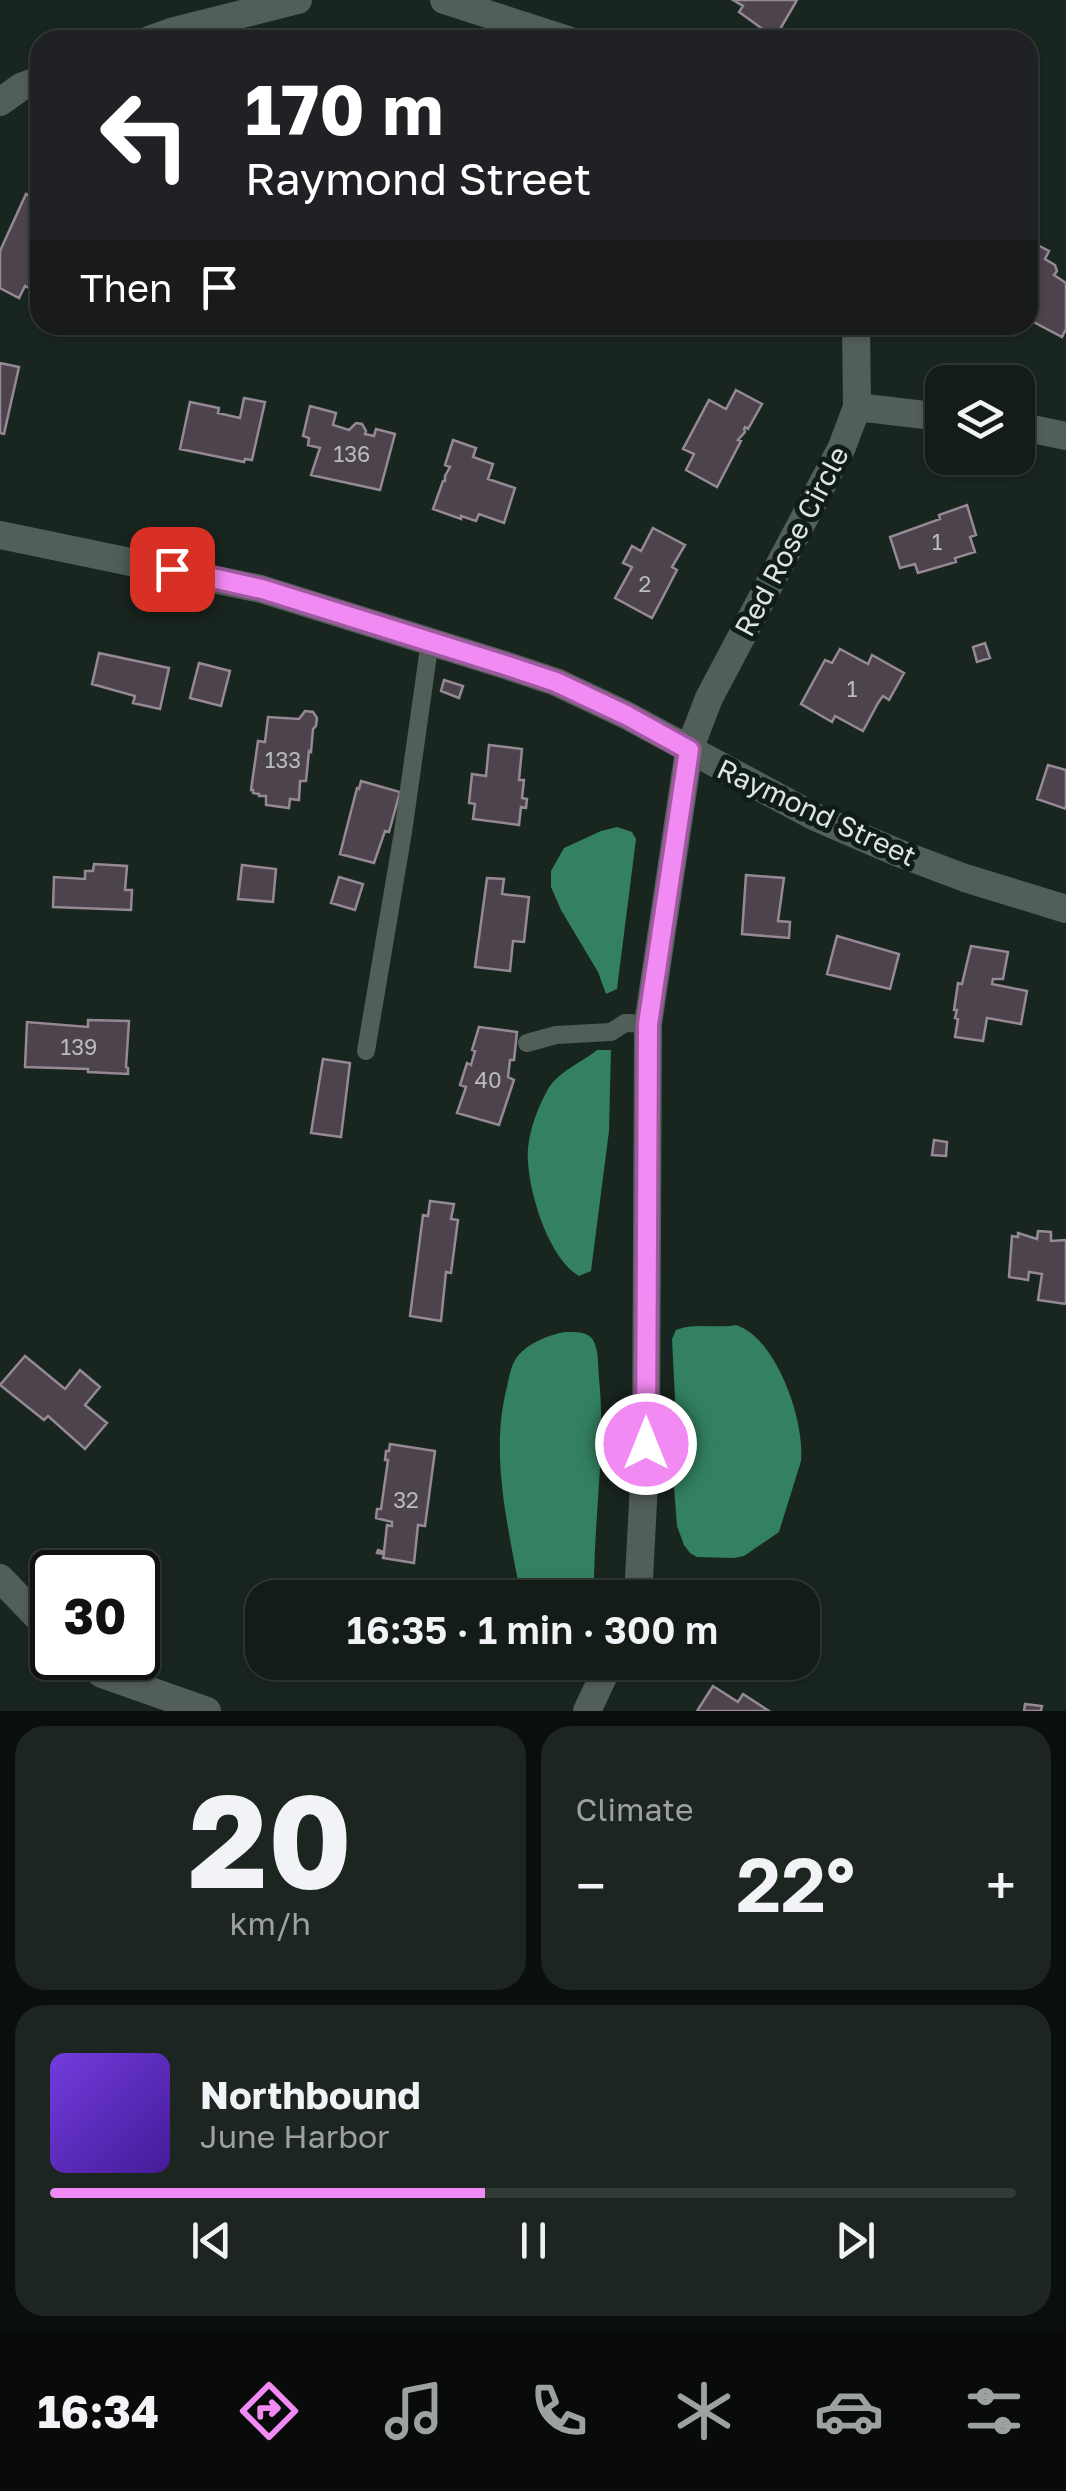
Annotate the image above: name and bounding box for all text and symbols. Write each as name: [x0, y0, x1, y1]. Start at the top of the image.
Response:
text: 170 m: [245, 66, 443, 150]
icon: left: [80, 70, 210, 200]
text: Raymond Street: [245, 151, 592, 205]
icon: arrive: [192, 260, 247, 315]
text: Then: [80, 265, 172, 310]
map controls: [925, 365, 1035, 475]
button: layers: [925, 365, 1035, 475]
house number: 136: [334, 440, 370, 467]
street label: Red Rose Circle: [727, 440, 855, 642]
pin: [130, 527, 215, 612]
house number: 1: [932, 528, 943, 555]
icon: arrive: [145, 542, 200, 597]
house number: 2: [639, 570, 651, 597]
house number: 1: [847, 675, 858, 702]
house number: 133: [265, 746, 301, 773]
street label: Raymond Street: [712, 751, 922, 873]
house number: 139: [61, 1033, 97, 1060]
house number: 40: [474, 1066, 502, 1093]
position arrow: [594, 1392, 698, 1496]
house number: 32: [393, 1486, 419, 1513]
speed limit sign: 30: [30, 1550, 160, 1680]
text: 16:35 · 1 min · 300 m: [347, 1607, 718, 1652]
text: 20: [188, 1761, 352, 1917]
text: Climate: [576, 1790, 694, 1828]
text: 22°: [736, 1838, 855, 1929]
text: −: [576, 1852, 606, 1918]
text: +: [986, 1852, 1016, 1918]
text: km/h: [230, 1904, 311, 1942]
text: Northbound: [200, 2072, 421, 2117]
text: June Harbor: [200, 2117, 390, 2155]
icon: previous: [184, 2213, 239, 2268]
icon: pause: [506, 2213, 561, 2268]
icon: next: [828, 2213, 883, 2268]
icon: directions: [234, 2376, 304, 2446]
icon: music: [379, 2376, 449, 2446]
icon: phone: [524, 2376, 594, 2446]
icon: climate: [669, 2376, 739, 2446]
icon: car: [814, 2376, 884, 2446]
icon: filters: [959, 2376, 1029, 2446]
text: 16:34: [37, 2384, 159, 2438]

